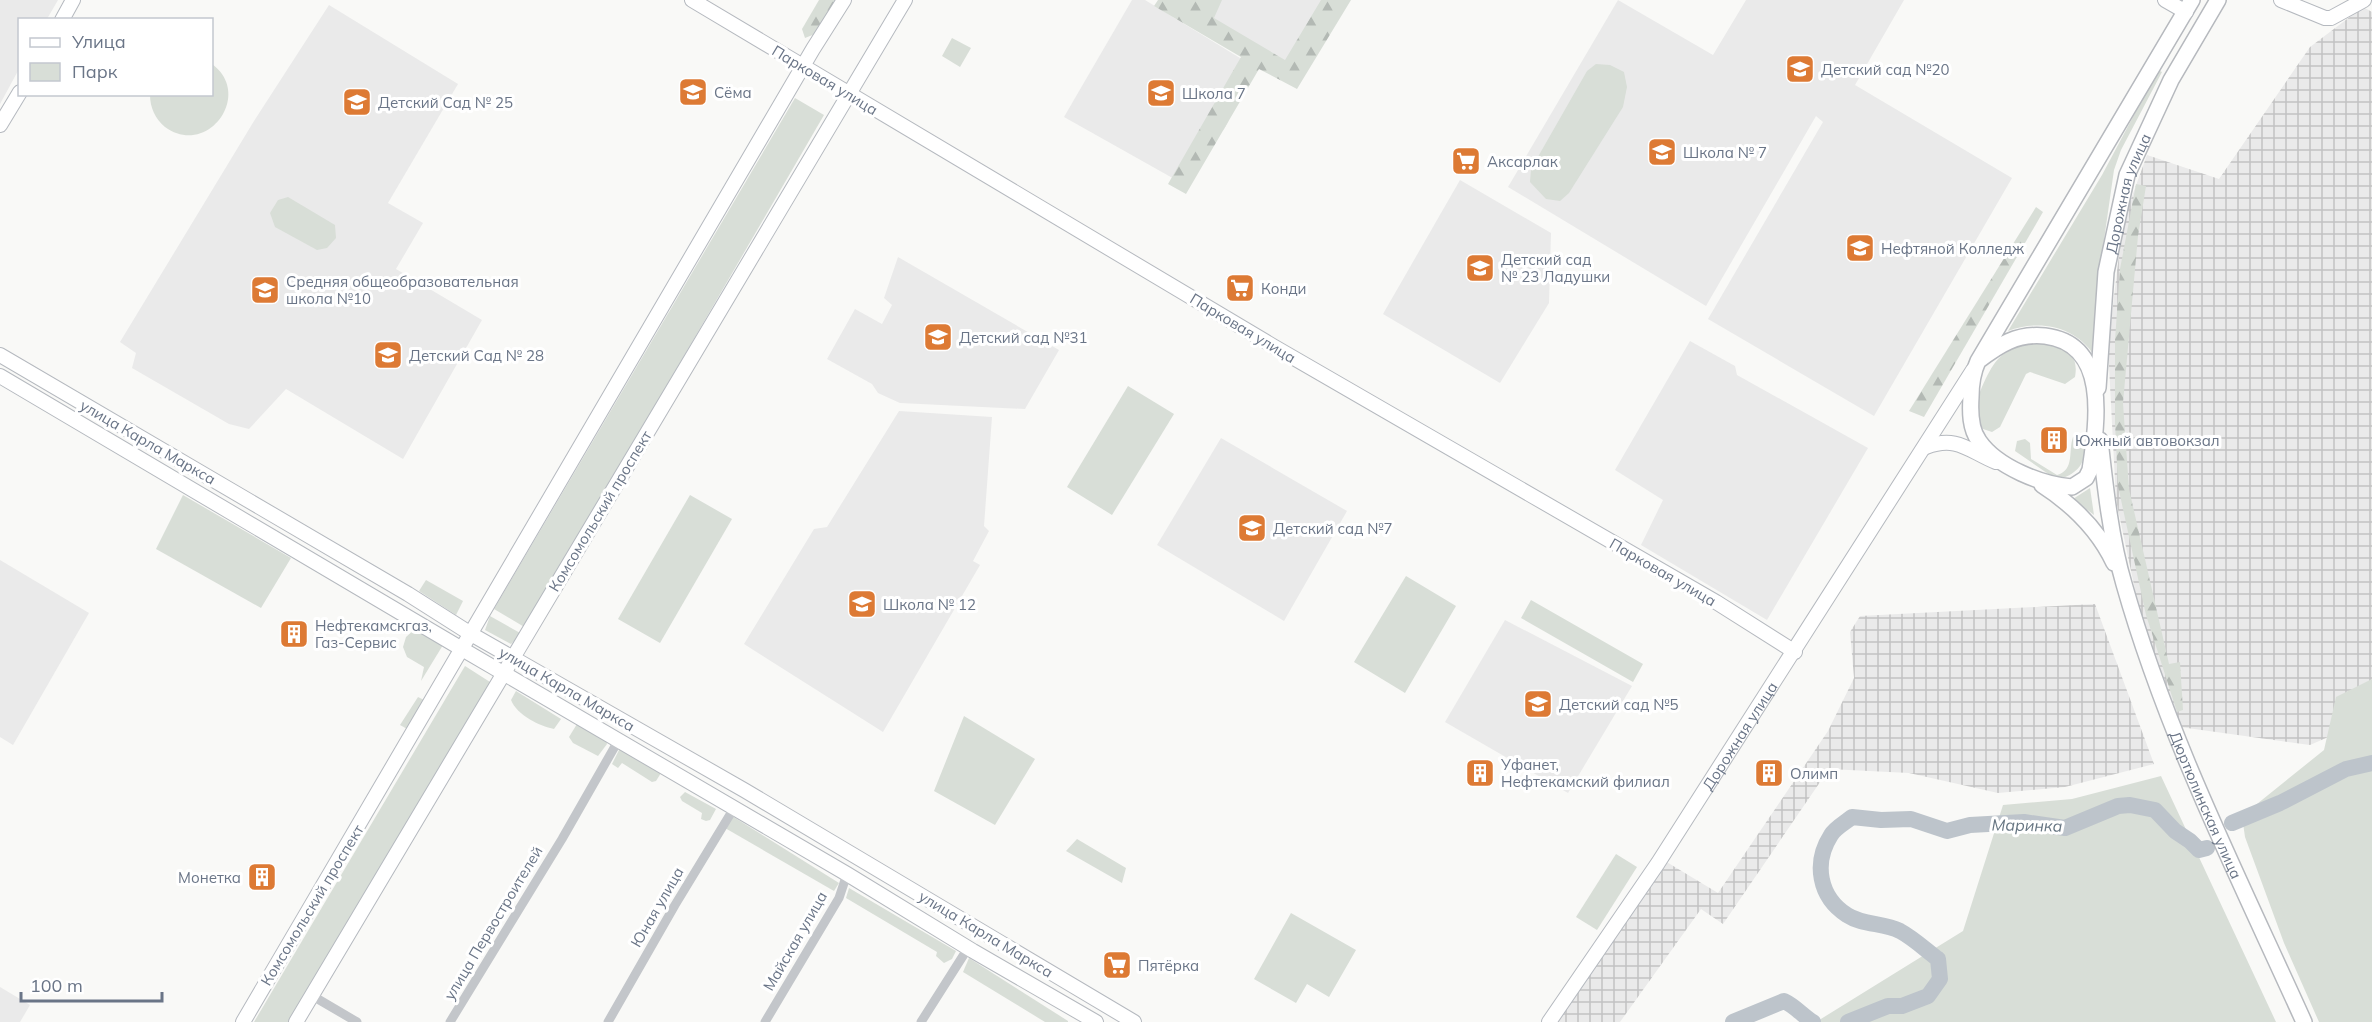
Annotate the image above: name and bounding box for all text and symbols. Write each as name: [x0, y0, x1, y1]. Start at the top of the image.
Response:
legend: [18, 18, 213, 96]
text: Улица: [71, 30, 126, 53]
street label: Парковая улица: [769, 41, 881, 119]
school or university icon: Детский сад №20: [1784, 53, 1816, 85]
text: Парк: [72, 60, 118, 83]
place label: Детский сад №20: [1821, 60, 1950, 79]
school or university icon: Сёма: [677, 76, 709, 108]
school or university icon: Школа 7: [1145, 77, 1177, 109]
place label: Сёма: [714, 83, 752, 102]
place label: Школа 7: [1182, 84, 1246, 103]
school or university icon: Детский Сад № 25: [341, 86, 373, 118]
place label: Детский Сад № 25: [378, 93, 513, 112]
street label: Дорожная улица: [2101, 130, 2154, 255]
school or university icon: Школа № 7: [1646, 136, 1678, 168]
place label: Школа № 7: [1683, 143, 1767, 162]
supermarket icon: Аксарлак: [1450, 145, 1482, 177]
place label: Аксарлак: [1487, 152, 1559, 171]
school or university icon: Нефтяной Колледж: [1844, 232, 1876, 264]
place label: Нефтяной Колледж: [1881, 239, 2025, 258]
place label: Детский сад № 23 Ладушки: [1501, 250, 1610, 286]
school or university icon: Детский сад № 23 Ладушки: [1464, 252, 1496, 284]
place label: Средняя общеобразовательная школа №10: [286, 272, 519, 308]
supermarket icon: Конди: [1224, 272, 1256, 304]
school or university icon: Средняя общеобразовательная школа №10: [249, 274, 281, 306]
place label: Конди: [1261, 279, 1307, 298]
street label: Парковая улица: [1187, 289, 1299, 367]
school or university icon: Детский сад №31: [922, 321, 954, 353]
place label: Детский сад №31: [959, 328, 1088, 347]
school or university icon: Детский Сад № 28: [372, 339, 404, 371]
place label: Детский Сад № 28: [409, 346, 544, 365]
street label: улица Карла Маркса: [77, 395, 219, 489]
building icon: Южный автовокзал: [2038, 424, 2070, 456]
street label: Комсомольский проспект: [544, 427, 656, 595]
place label: Южный автовокзал: [2075, 431, 2220, 450]
school or university icon: Детский сад №7: [1236, 512, 1268, 544]
place label: Детский сад №7: [1273, 519, 1393, 538]
street label: Парковая улица: [1606, 534, 1720, 610]
school or university icon: Школа № 12: [846, 588, 878, 620]
place label: Школа № 12: [883, 595, 976, 614]
place label: Нефтекамскгаз, Газ-Сервис: [315, 616, 432, 652]
building icon: Нефтекамскгаз, Газ-Сервис: [278, 618, 310, 650]
street label: улица Карла Маркса: [496, 642, 638, 736]
street label: Дорожная улица: [1698, 678, 1781, 793]
school or university icon: Детский сад №5: [1522, 688, 1554, 720]
place label: Детский сад №5: [1559, 695, 1679, 714]
street label: Дюртюлинская улица: [2166, 728, 2246, 882]
place label: Уфанет, Нефтекамский филиал: [1500, 755, 1670, 791]
building icon: Уфанет, Нефтекамский филиал: [1464, 757, 1496, 789]
building icon: Олимп: [1753, 757, 1785, 789]
place label: Олимп: [1790, 764, 1838, 783]
water label: Маринка: [1991, 814, 2063, 836]
street label: Комсомольский проспект: [256, 821, 368, 989]
street label: улица Первостроителей: [440, 843, 546, 1003]
building icon: Монетка: [246, 861, 278, 893]
street label: Юная улица: [626, 863, 688, 951]
place label: Монетка: [178, 868, 241, 887]
street label: улица Карла Маркса: [915, 886, 1057, 982]
street label: Майская улица: [759, 888, 831, 994]
supermarket icon: Пятёрка: [1101, 949, 1133, 981]
place label: Пятёрка: [1138, 956, 1199, 975]
scale bar: [21, 965, 162, 1003]
text: 100 m: [30, 974, 83, 997]

